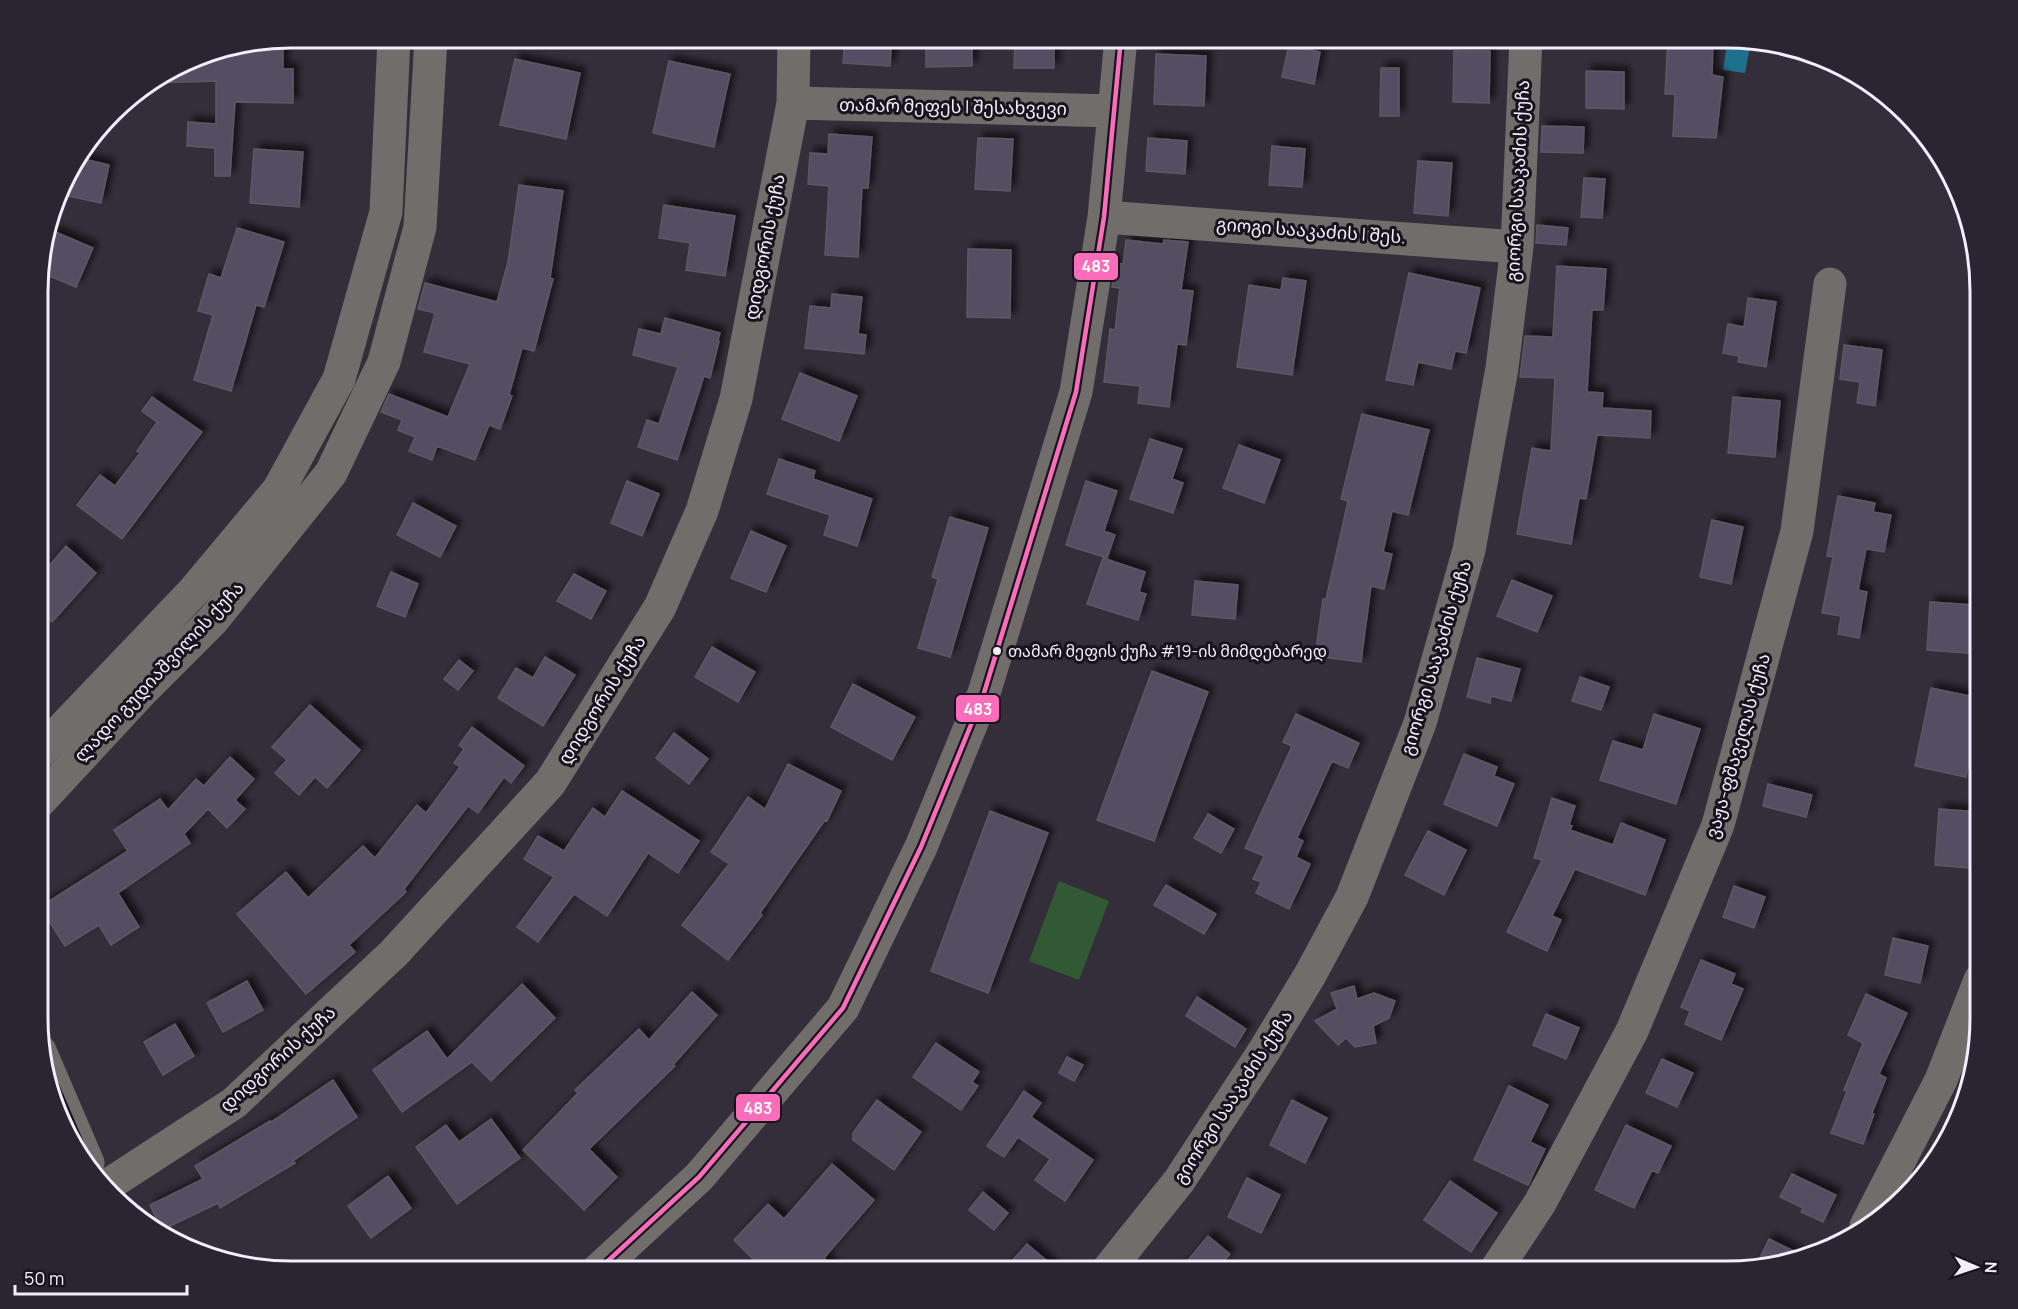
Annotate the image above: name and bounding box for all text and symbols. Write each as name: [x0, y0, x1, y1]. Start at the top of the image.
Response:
street label: გიორგი სააკაძის ქუჩა: [1500, 79, 1534, 283]
street label: თამარ მეფეს I შესახვევი: [839, 92, 1067, 120]
street label: დიდგორის ქუჩა: [738, 172, 790, 322]
street label: გიოგი სააკაძის I შეს.: [1216, 211, 1407, 249]
line badge: 483: [1073, 252, 1119, 281]
text: 483: [1082, 255, 1110, 277]
street label: გიორგი სააკაძის ქუჩა: [1394, 558, 1476, 758]
street label: ლადო გუდიაშვილის ქუჩა: [68, 576, 248, 767]
street label: დიდგორის ქუჩა: [552, 630, 651, 769]
place label: თამარ მეფის ქუჩა #19-ის მიმდებარედ: [1008, 640, 1327, 662]
marker: თამარ მეფის ქუჩა #19-ის მიმდებარედ: [991, 645, 1003, 657]
street label: ვაჟა-ფშაველას ქუჩა: [1699, 650, 1775, 841]
line badge: 483: [955, 694, 1000, 723]
text: 483: [964, 698, 992, 720]
street label: დიდგორის ქუჩა: [214, 1000, 340, 1117]
street label: გიორგი სააკაძის ქუჩა: [1167, 1005, 1297, 1188]
line badge: 483: [735, 1093, 781, 1122]
text: 483: [744, 1097, 772, 1119]
north arrow: [1946, 1237, 2006, 1297]
scale bar: [15, 1258, 188, 1296]
text: N: [1980, 1261, 2002, 1274]
text: 50 m: [24, 1266, 64, 1290]

